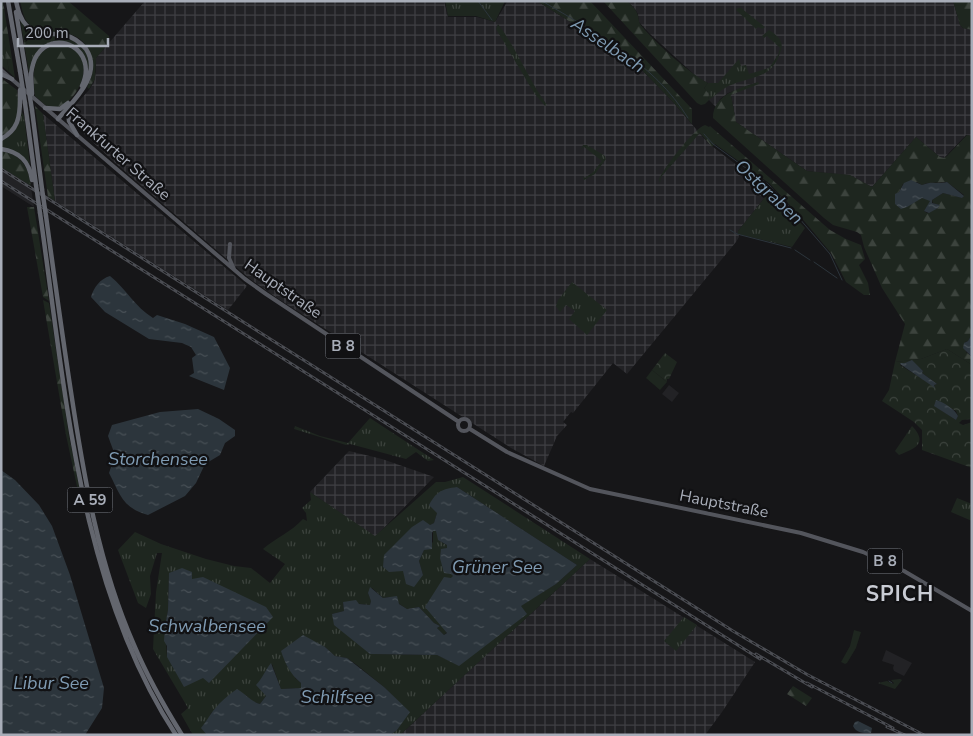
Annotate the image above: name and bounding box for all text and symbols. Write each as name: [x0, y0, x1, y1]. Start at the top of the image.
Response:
water label: Asselbach: [566, 11, 649, 78]
scale bar: [18, 15, 108, 47]
text: 200 m: [25, 23, 69, 43]
street label: Frankfurter Straße: [61, 102, 175, 206]
water label: Ostgraben: [730, 154, 808, 230]
street label: Hauptstraße: [240, 254, 326, 324]
road number: B 8: [326, 334, 360, 358]
water label: Storchensee: [108, 447, 208, 471]
street label: Hauptstraße: [678, 485, 770, 523]
road number: A 59: [68, 488, 112, 512]
road number: B 8: [868, 548, 902, 574]
water label: Grüner See: [452, 555, 543, 579]
district label: SPICH: [866, 580, 934, 608]
water label: Schwalbensee: [148, 614, 266, 638]
water label: Libur See: [13, 671, 89, 695]
water label: Schilfsee: [301, 685, 374, 709]

